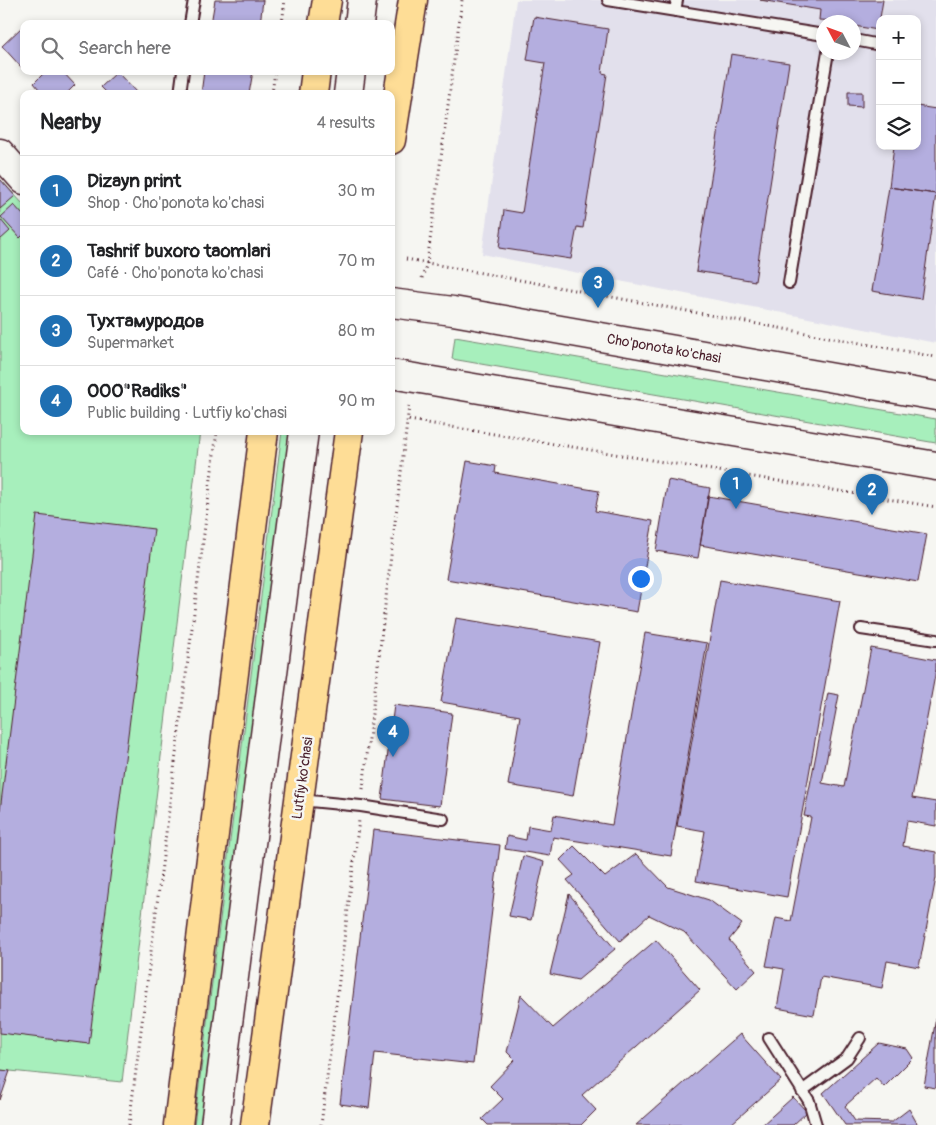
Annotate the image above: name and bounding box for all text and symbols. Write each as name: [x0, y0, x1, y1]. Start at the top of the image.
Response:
north arrow: [816, 15, 861, 60]
map controls: [876, 15, 921, 150]
button: +: [876, 15, 921, 60]
search box: [20, 20, 395, 75]
icon: search: [38, 34, 66, 62]
text: Search here: [78, 36, 171, 60]
button: −: [876, 60, 921, 105]
button: layers: [876, 105, 921, 150]
text: Nearby: [40, 109, 101, 136]
text: 4 results: [317, 113, 375, 133]
text: Dizayn print: [87, 169, 181, 193]
text: 1: [53, 181, 59, 201]
text: 30 m: [337, 181, 375, 201]
text: Shop · Cho'ponota ko'chasi: [87, 193, 264, 213]
text: Tashrif buxoro taomlari: [87, 239, 270, 263]
text: 2: [52, 251, 60, 271]
text: 70 m: [338, 251, 375, 271]
text: Café · Cho'ponota ko'chasi: [87, 263, 263, 283]
pin: 3: [582, 267, 614, 308]
text: Тухтамуродов: [87, 309, 204, 333]
text: 3: [52, 321, 60, 341]
text: 80 m: [338, 321, 375, 341]
street label: Cho'ponota ko'chasi: [606, 330, 723, 367]
text: Supermarket: [87, 333, 174, 353]
text: OOO"Radiks": [87, 379, 188, 403]
text: 4: [51, 391, 61, 411]
text: 90 m: [338, 391, 375, 411]
text: Public building · Lutfiy ko'chasi: [87, 403, 287, 423]
pin: 1: [720, 468, 752, 509]
pin: 2: [856, 474, 888, 515]
your location: [628, 566, 654, 592]
pin: 4: [377, 716, 409, 757]
street label: Lutfiy ko'chasi: [288, 735, 317, 820]

